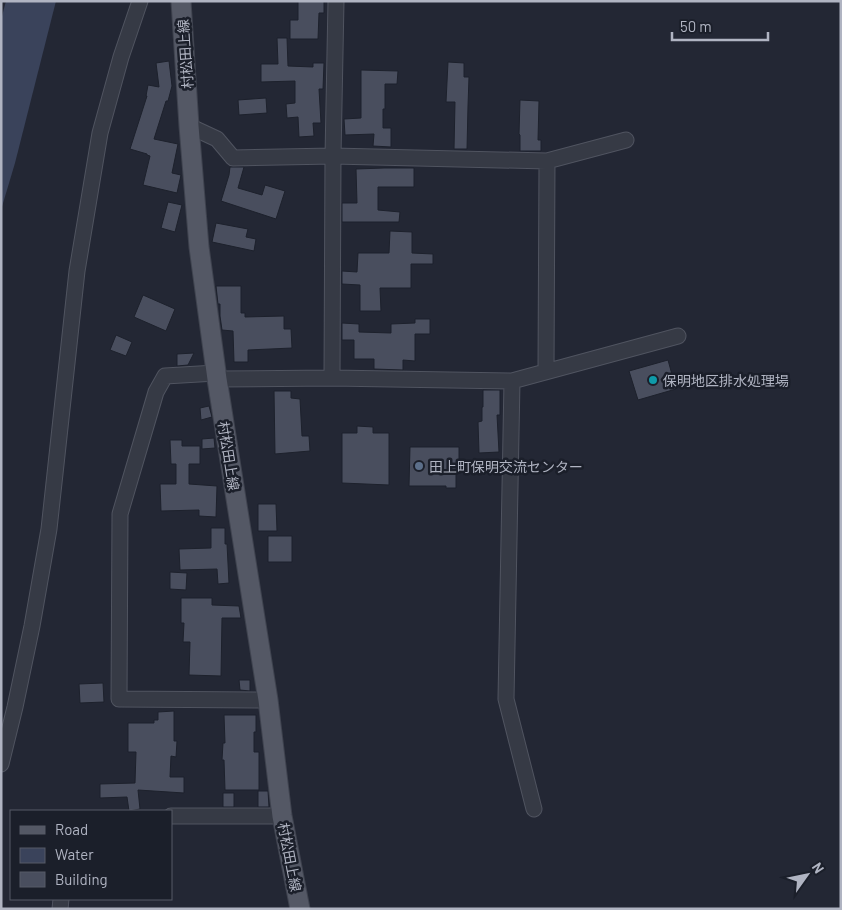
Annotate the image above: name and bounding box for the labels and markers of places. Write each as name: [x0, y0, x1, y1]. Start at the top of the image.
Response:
place label: 保明地区排水処理場: [663, 372, 789, 389]
marker: 保明地区排水処理場: [647, 374, 659, 386]
place label: 田上町保明交流センター: [429, 458, 583, 475]
marker: 田上町保明交流センター: [413, 460, 425, 472]

